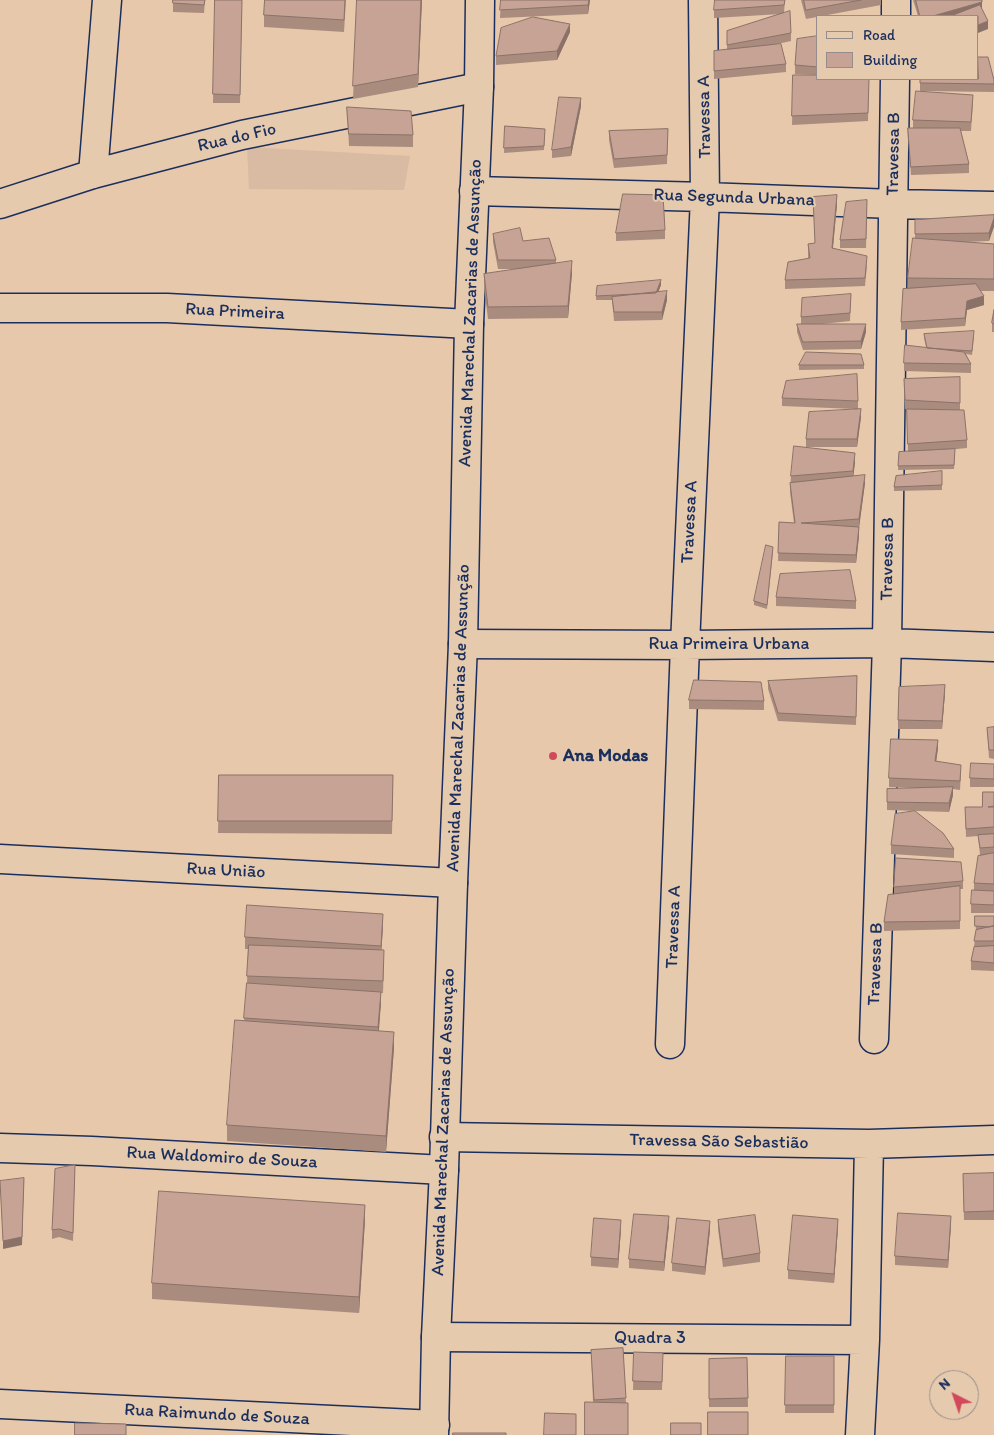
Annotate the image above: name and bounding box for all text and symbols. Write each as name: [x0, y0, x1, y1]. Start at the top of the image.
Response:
legend: [816, 15, 979, 80]
text: Road: [863, 26, 895, 44]
text: Building: [863, 51, 917, 69]
street label: Travessa A: [693, 75, 717, 159]
street label: Travessa B: [882, 112, 906, 196]
street label: Rua do Fio: [196, 118, 278, 158]
street label: Avenida Marechal Zacarias de Assunção: [455, 159, 487, 467]
street label: Rua Segunda Urbana: [653, 184, 815, 212]
street label: Rua Primeira: [185, 299, 285, 325]
street label: Travessa A: [677, 480, 703, 564]
street label: Travessa B: [876, 517, 900, 601]
street label: Avenida Marechal Zacarias de Assunção: [443, 564, 475, 872]
street label: Rua Primeira Urbana: [649, 633, 809, 655]
place label: Ana Modas: [563, 745, 648, 767]
marker: Ana Modas: [547, 750, 559, 762]
street label: Rua União: [186, 858, 266, 884]
street label: Travessa A: [662, 885, 686, 969]
street label: Travessa B: [864, 922, 888, 1006]
street label: Avenida Marechal Zacarias de Assunção: [428, 968, 460, 1276]
street label: Travessa São Sebastião: [629, 1130, 809, 1154]
street label: Rua Waldomiro de Souza: [126, 1142, 318, 1174]
street label: Quadra 3: [614, 1327, 686, 1349]
north arrow: [929, 1370, 979, 1420]
text: N: [935, 1375, 954, 1394]
street label: Rua Raimundo de Souza: [124, 1399, 310, 1431]

